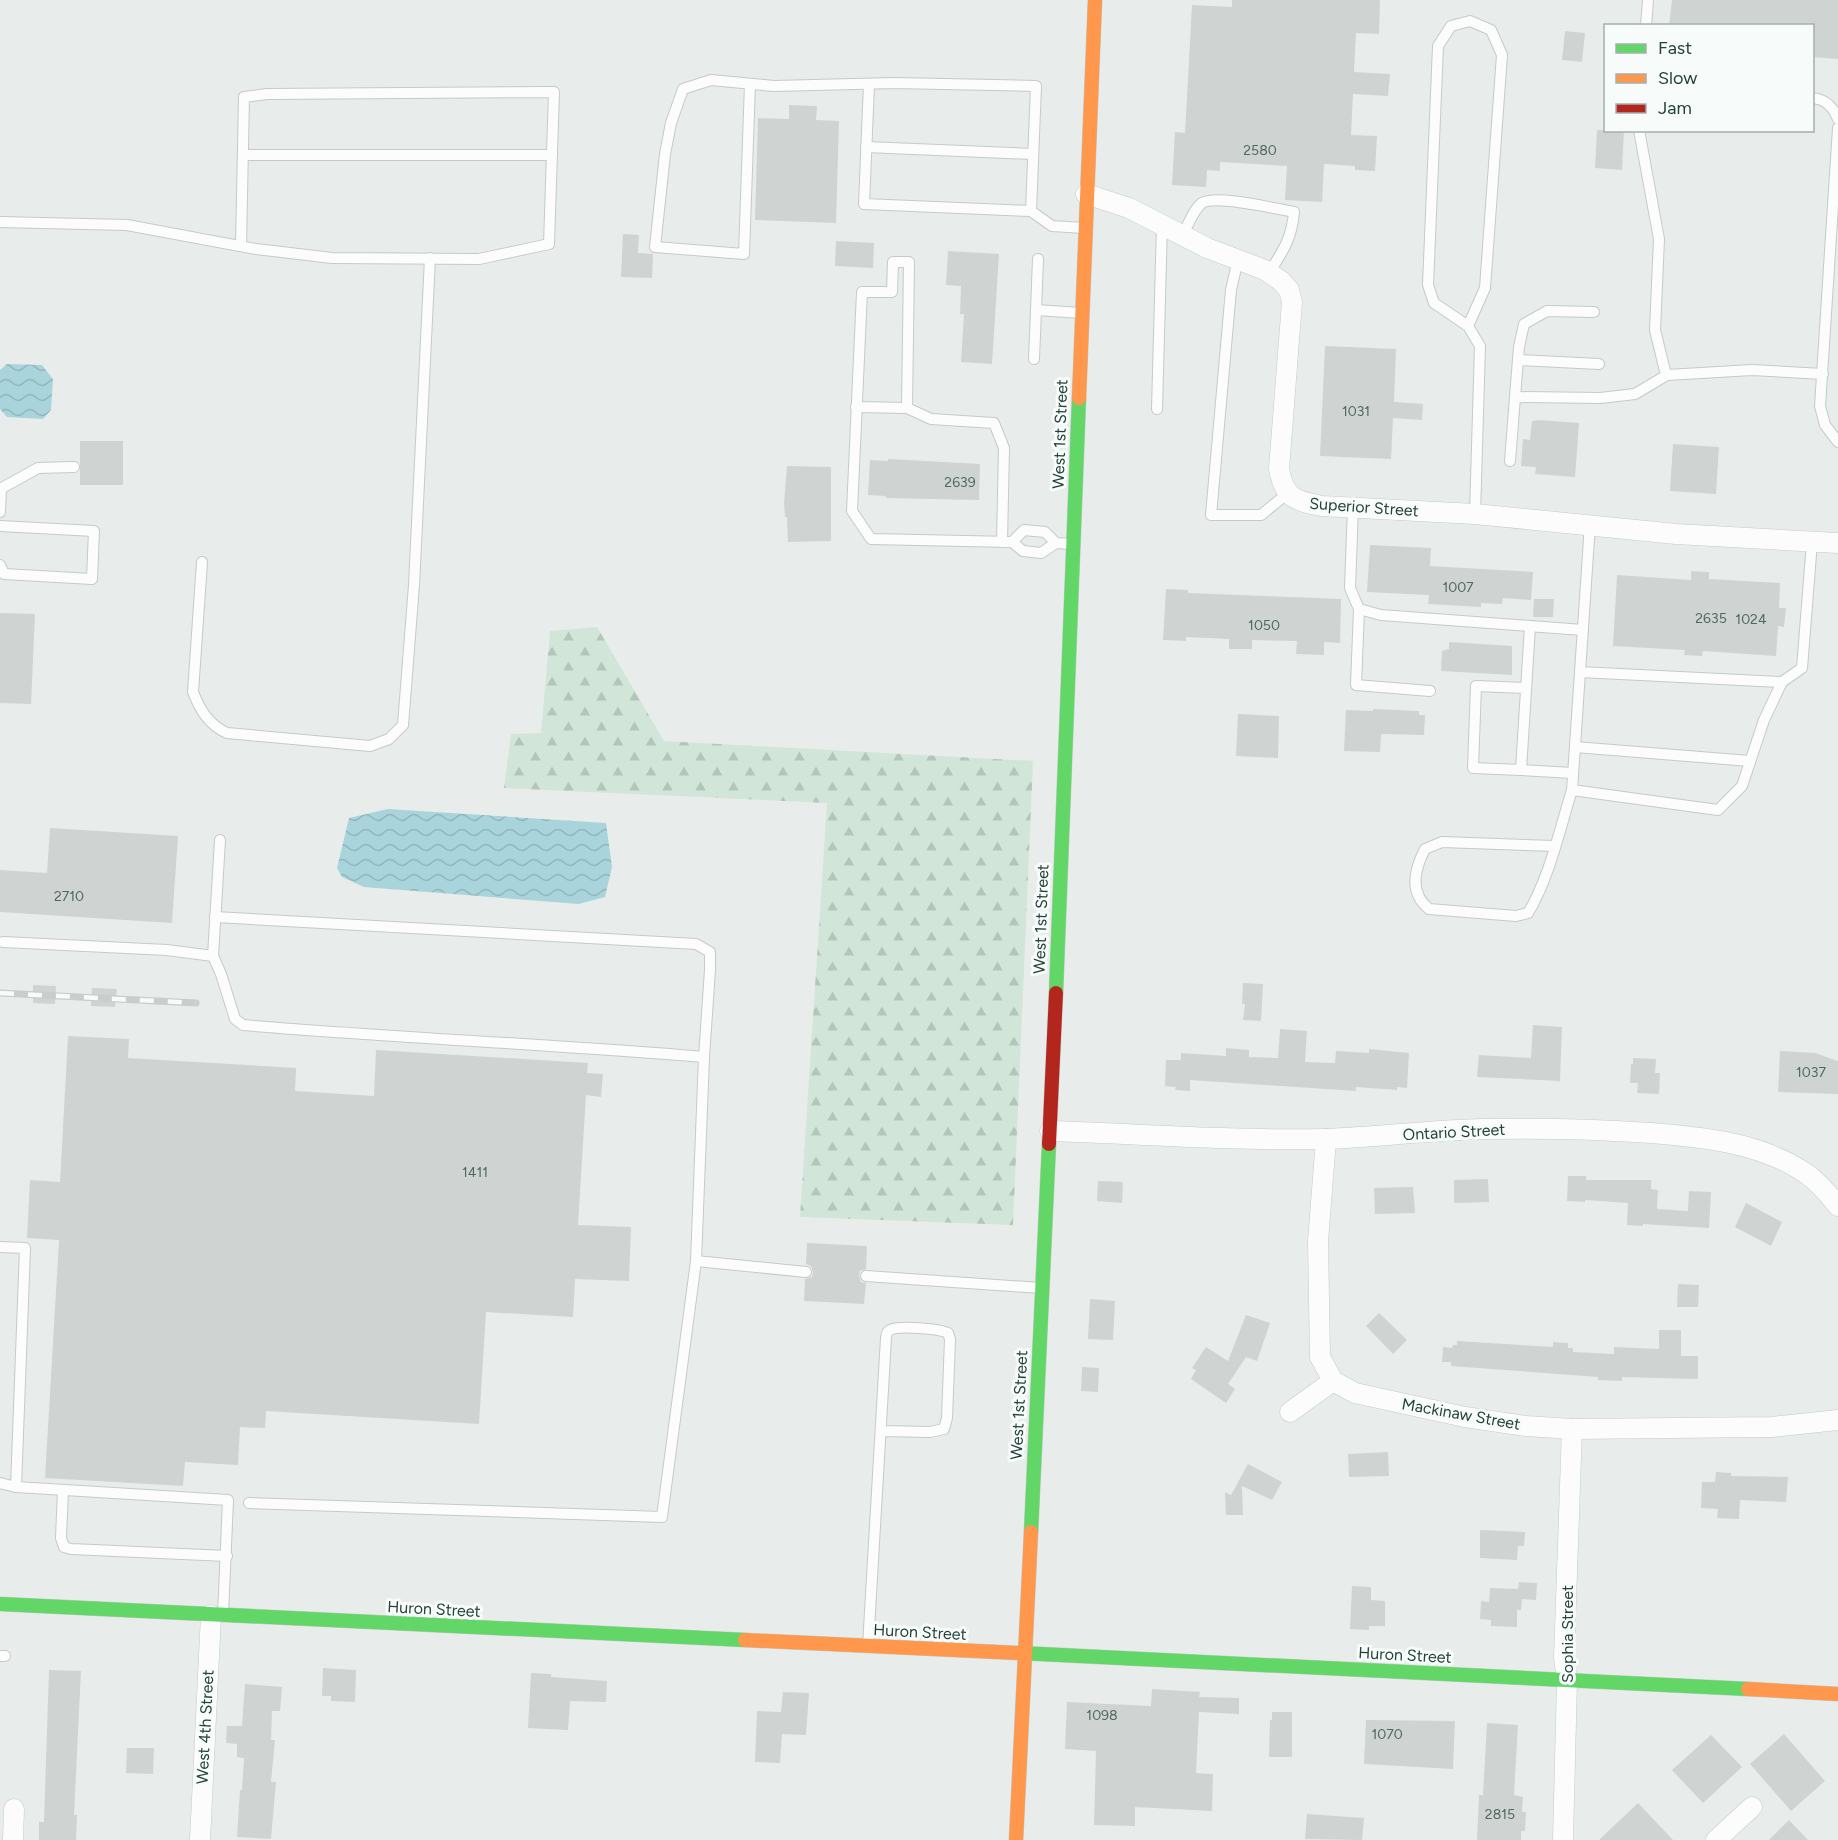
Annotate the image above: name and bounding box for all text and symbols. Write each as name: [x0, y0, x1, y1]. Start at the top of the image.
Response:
legend: [1604, 24, 1814, 132]
text: Fast: [1658, 37, 1692, 59]
text: Slow: [1658, 67, 1697, 89]
text: Jam: [1658, 97, 1692, 119]
house number: 2580: [1243, 142, 1277, 159]
street label: West 1st Street: [1049, 379, 1071, 489]
house number: 1031: [1342, 403, 1370, 420]
house number: 2639: [944, 474, 976, 491]
street label: Superior Street: [1309, 494, 1419, 520]
house number: 1007: [1442, 579, 1474, 596]
house number: 2635: [1695, 610, 1727, 627]
house number: 1024: [1735, 611, 1767, 628]
house number: 1050: [1248, 617, 1280, 634]
street label: West 1st Street: [1030, 864, 1052, 974]
house number: 2710: [54, 888, 84, 905]
house number: 1037: [1796, 1064, 1826, 1081]
street label: Ontario Street: [1402, 1120, 1506, 1144]
house number: 1411: [462, 1164, 488, 1181]
street label: West 1st Street: [1007, 1350, 1031, 1460]
street label: Mackinaw Street: [1400, 1394, 1522, 1434]
street label: Sophia Street: [1558, 1585, 1577, 1683]
street label: Huron Street: [387, 1597, 481, 1621]
street label: Huron Street: [873, 1620, 967, 1644]
street label: Huron Street: [1358, 1643, 1452, 1667]
street label: West 4th Street: [193, 1669, 217, 1785]
house number: 1098: [1086, 1707, 1118, 1724]
house number: 1070: [1371, 1726, 1403, 1743]
house number: 2815: [1485, 1806, 1515, 1823]

